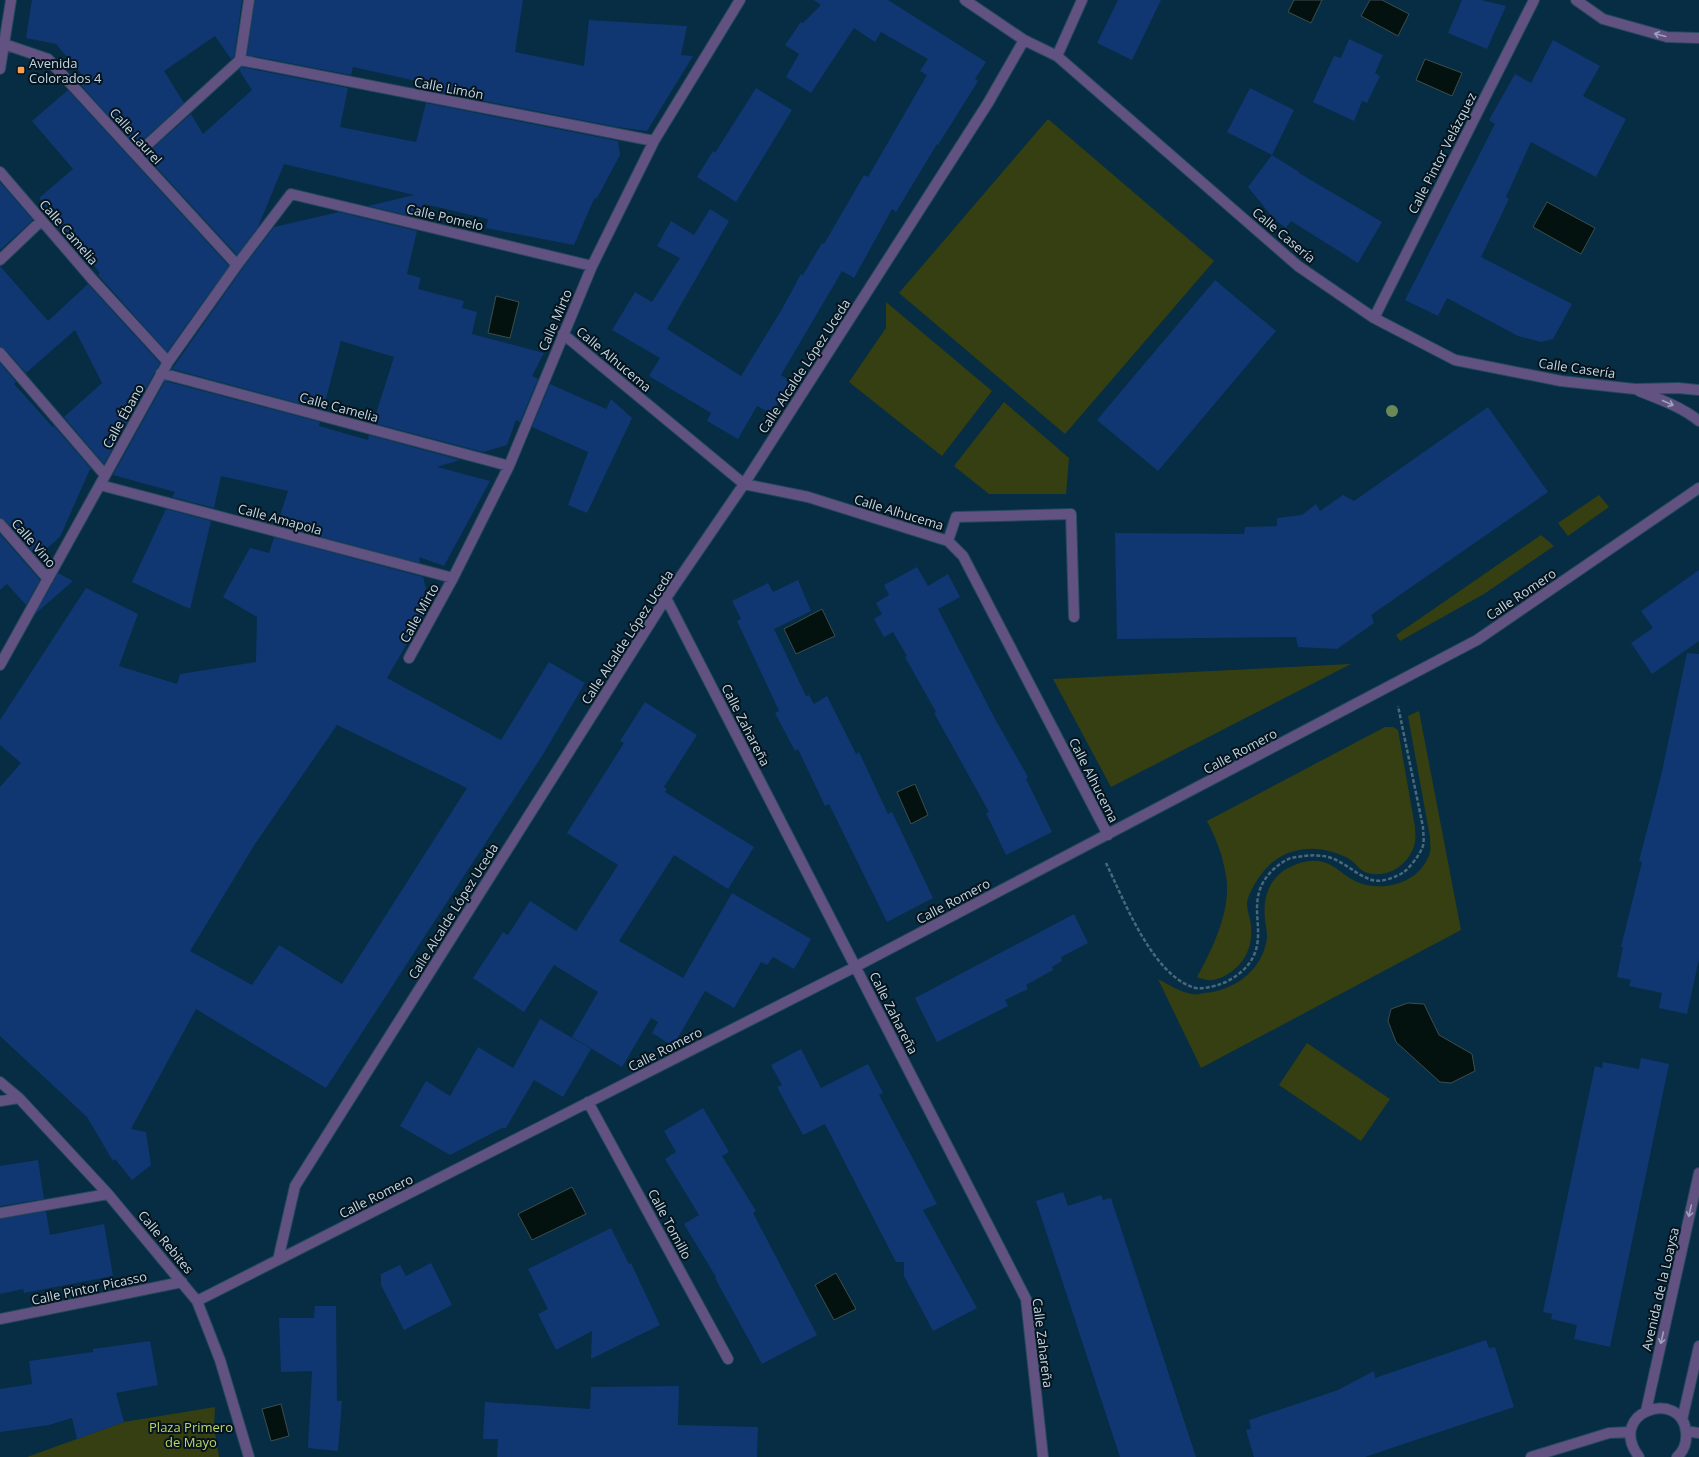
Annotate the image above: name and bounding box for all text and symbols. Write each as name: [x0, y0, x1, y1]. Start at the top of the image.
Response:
one-way arrow: [1654, 31, 1667, 38]
place label: Avenida Colorados 4: [29, 54, 102, 87]
marker: Avenida Colorados 4: [16, 65, 26, 75]
street label: Calle Limón: [413, 72, 485, 104]
street label: Calle Pintor Velázquez: [1404, 89, 1480, 217]
street label: Calle Laurel: [106, 104, 166, 168]
street label: Calle Camelia: [36, 195, 102, 269]
street label: Calle Pomelo: [405, 199, 486, 235]
street label: Calle Casería: [1249, 203, 1319, 267]
street label: Calle Mirto: [534, 286, 576, 354]
street label: Calle Alcalde López Uceda: [754, 295, 854, 437]
street label: Calle Alhucema: [573, 322, 655, 396]
street label: Calle Casería: [1537, 354, 1617, 382]
street label: Calle Ébano: [98, 381, 148, 451]
street label: Calle Camelia: [297, 388, 381, 426]
one-way arrow: [1662, 400, 1674, 408]
street label: Calle Alhucema: [852, 490, 946, 534]
street label: Calle Amapola: [236, 499, 324, 539]
street label: Calle Vino: [8, 515, 60, 571]
street label: Calle Romero: [1482, 564, 1560, 624]
street label: Calle Alcalde López Uceda: [577, 566, 677, 708]
street label: Calle Mirto: [395, 580, 443, 646]
street label: Calle Zahareña: [717, 681, 775, 769]
street label: Calle Romero: [1200, 724, 1280, 778]
street label: Calle Alhucema: [1065, 735, 1123, 825]
street label: Calle Alcalde López Uceda: [404, 840, 502, 982]
street label: Calle Romero: [913, 874, 993, 928]
street label: Calle Zahareña: [865, 969, 923, 1057]
street label: Calle Romero: [625, 1023, 705, 1075]
street label: Calle Romero: [336, 1170, 416, 1222]
street label: Calle Tomillo: [644, 1186, 696, 1263]
one-way arrow: [1686, 1205, 1694, 1218]
street label: Calle Rebites: [134, 1207, 198, 1277]
street label: Avenida de la Loaysa: [1637, 1226, 1683, 1352]
street label: Calle Pintor Picasso: [30, 1267, 149, 1309]
street label: Calle Zahareña: [1029, 1297, 1057, 1389]
one-way arrow: [1658, 1331, 1665, 1344]
park label: Plaza Primero de Mayo: [149, 1418, 233, 1451]

